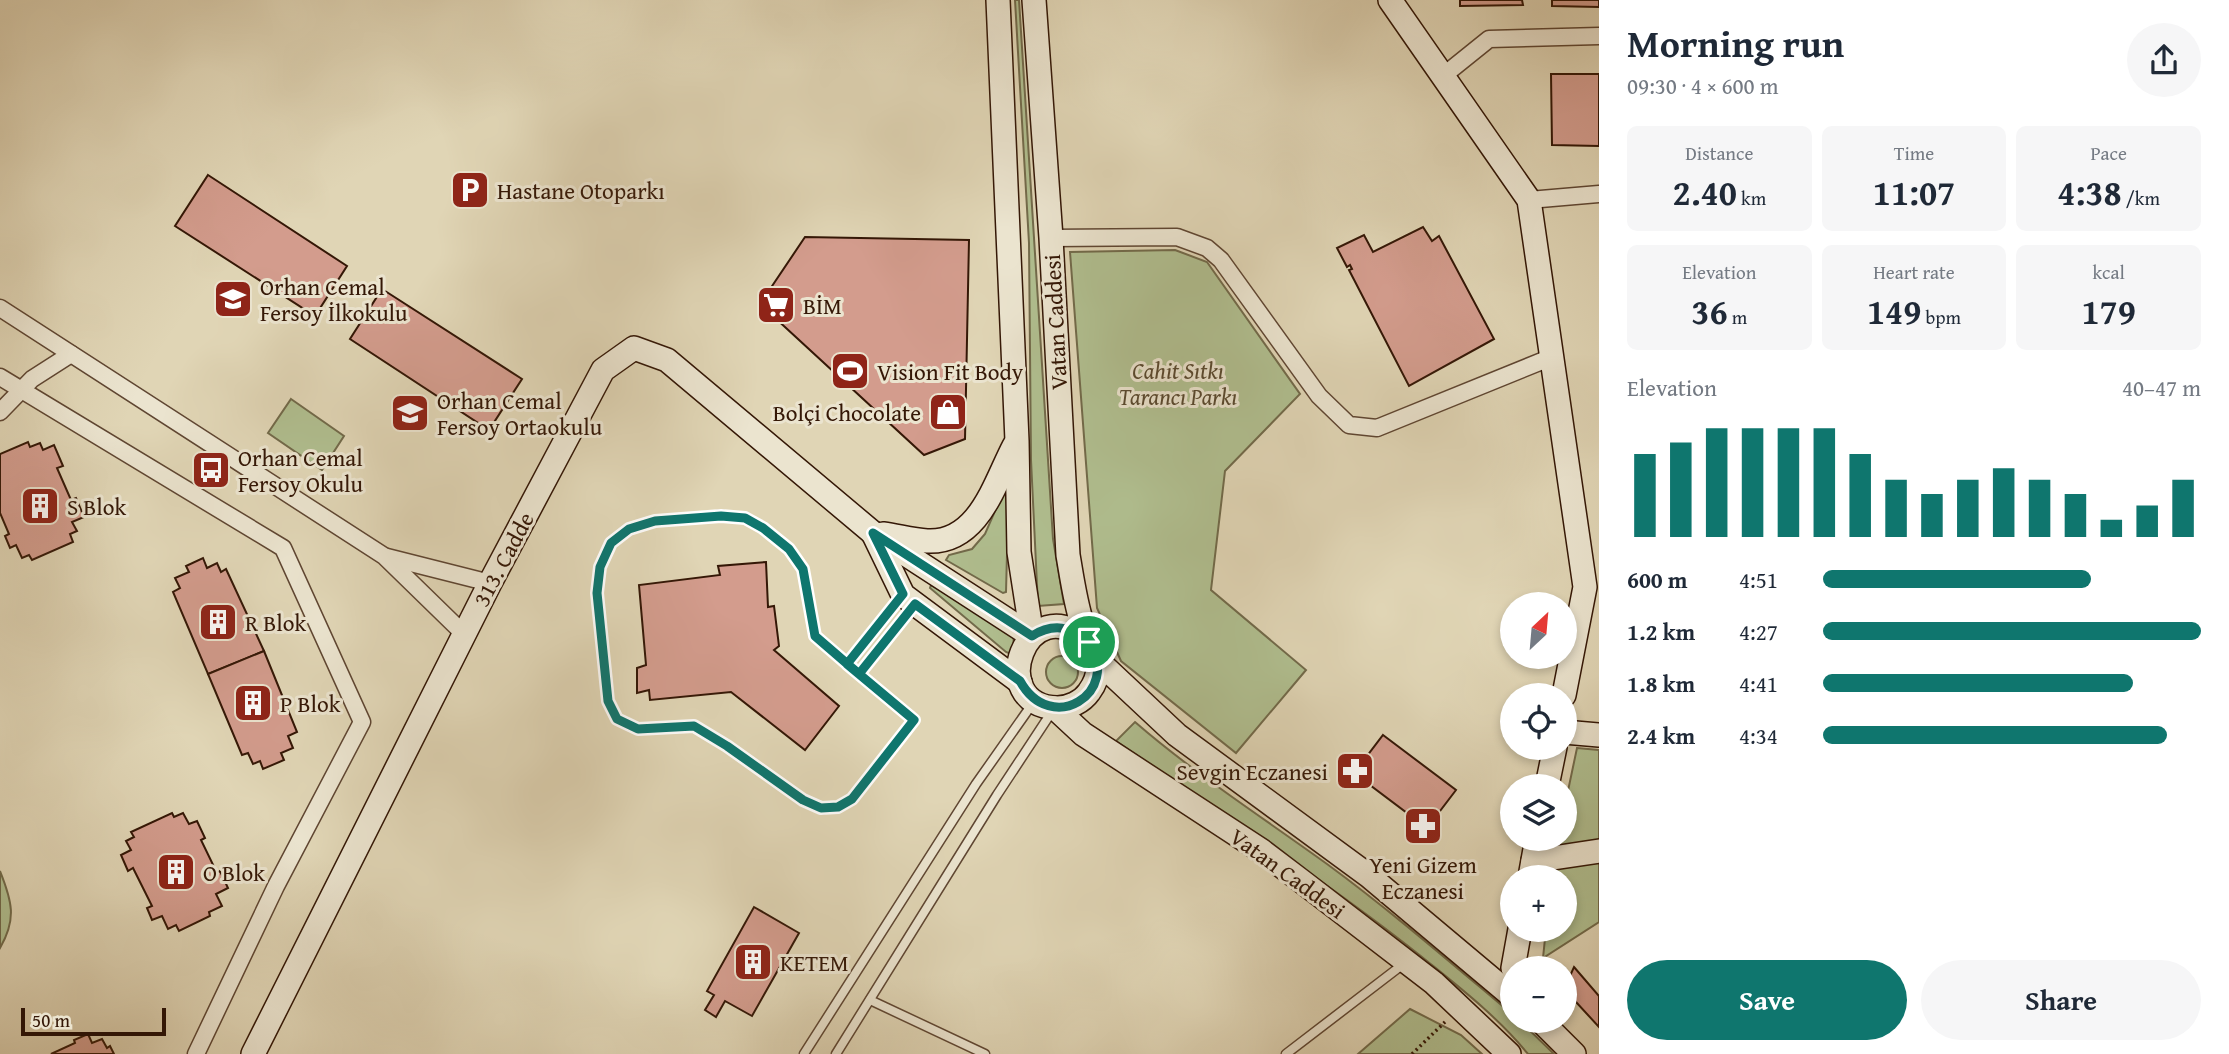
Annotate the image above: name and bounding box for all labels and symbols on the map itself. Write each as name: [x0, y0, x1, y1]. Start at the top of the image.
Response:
parking icon: Hastane Otoparkı: [449, 169, 491, 211]
place label: Hastane Otoparkı: [497, 174, 665, 207]
street label: Vatan Caddesi: [1035, 253, 1075, 391]
place label: Orhan Cemal Fersoy İlkokulu: [260, 270, 408, 329]
school or university icon: Orhan Cemal Fersoy İlkokulu: [212, 278, 254, 320]
supermarket icon: BİM: [755, 284, 797, 326]
place label: BİM: [803, 289, 842, 322]
sports icon: Vision Fit Body: [829, 350, 871, 392]
park label: Cahit Sıtkı Tarancı Parkı: [1119, 354, 1237, 413]
place label: Vision Fit Body: [877, 355, 1024, 388]
place label: Orhan Cemal Fersoy Ortaokulu: [437, 384, 603, 443]
shop icon: Bolçi Chocolate: [927, 391, 969, 433]
school or university icon: Orhan Cemal Fersoy Ortaokulu: [389, 392, 431, 434]
place label: Bolçi Chocolate: [773, 396, 921, 429]
place label: Orhan Cemal Fersoy Okulu: [238, 441, 364, 500]
bus stop icon: Orhan Cemal Fersoy Okulu: [190, 449, 232, 491]
building icon: S Blok: [19, 485, 61, 527]
place label: S Blok: [67, 490, 127, 523]
street label: 313. Cadde: [464, 506, 542, 612]
north arrow: [1500, 592, 1577, 668]
building icon: R Blok: [197, 601, 239, 643]
place label: R Blok: [245, 606, 307, 639]
pin: [1059, 612, 1119, 672]
building icon: P Blok: [232, 682, 274, 724]
place label: P Blok: [280, 687, 341, 720]
pharmacy icon: Sevgin Eczanesi: [1334, 750, 1376, 792]
place label: Sevgin Eczanesi: [1177, 755, 1328, 788]
pharmacy icon: Yeni Gizem Eczanesi: [1402, 805, 1444, 847]
street label: Vatan Caddesi: [1223, 820, 1353, 926]
place label: Yeni Gizem Eczanesi: [1369, 848, 1477, 907]
building icon: O Blok: [155, 851, 197, 893]
place label: O Blok: [203, 856, 265, 889]
building icon: KETEM: [732, 941, 774, 983]
place label: KETEM: [780, 946, 849, 979]
scale bar: [21, 1005, 166, 1037]

